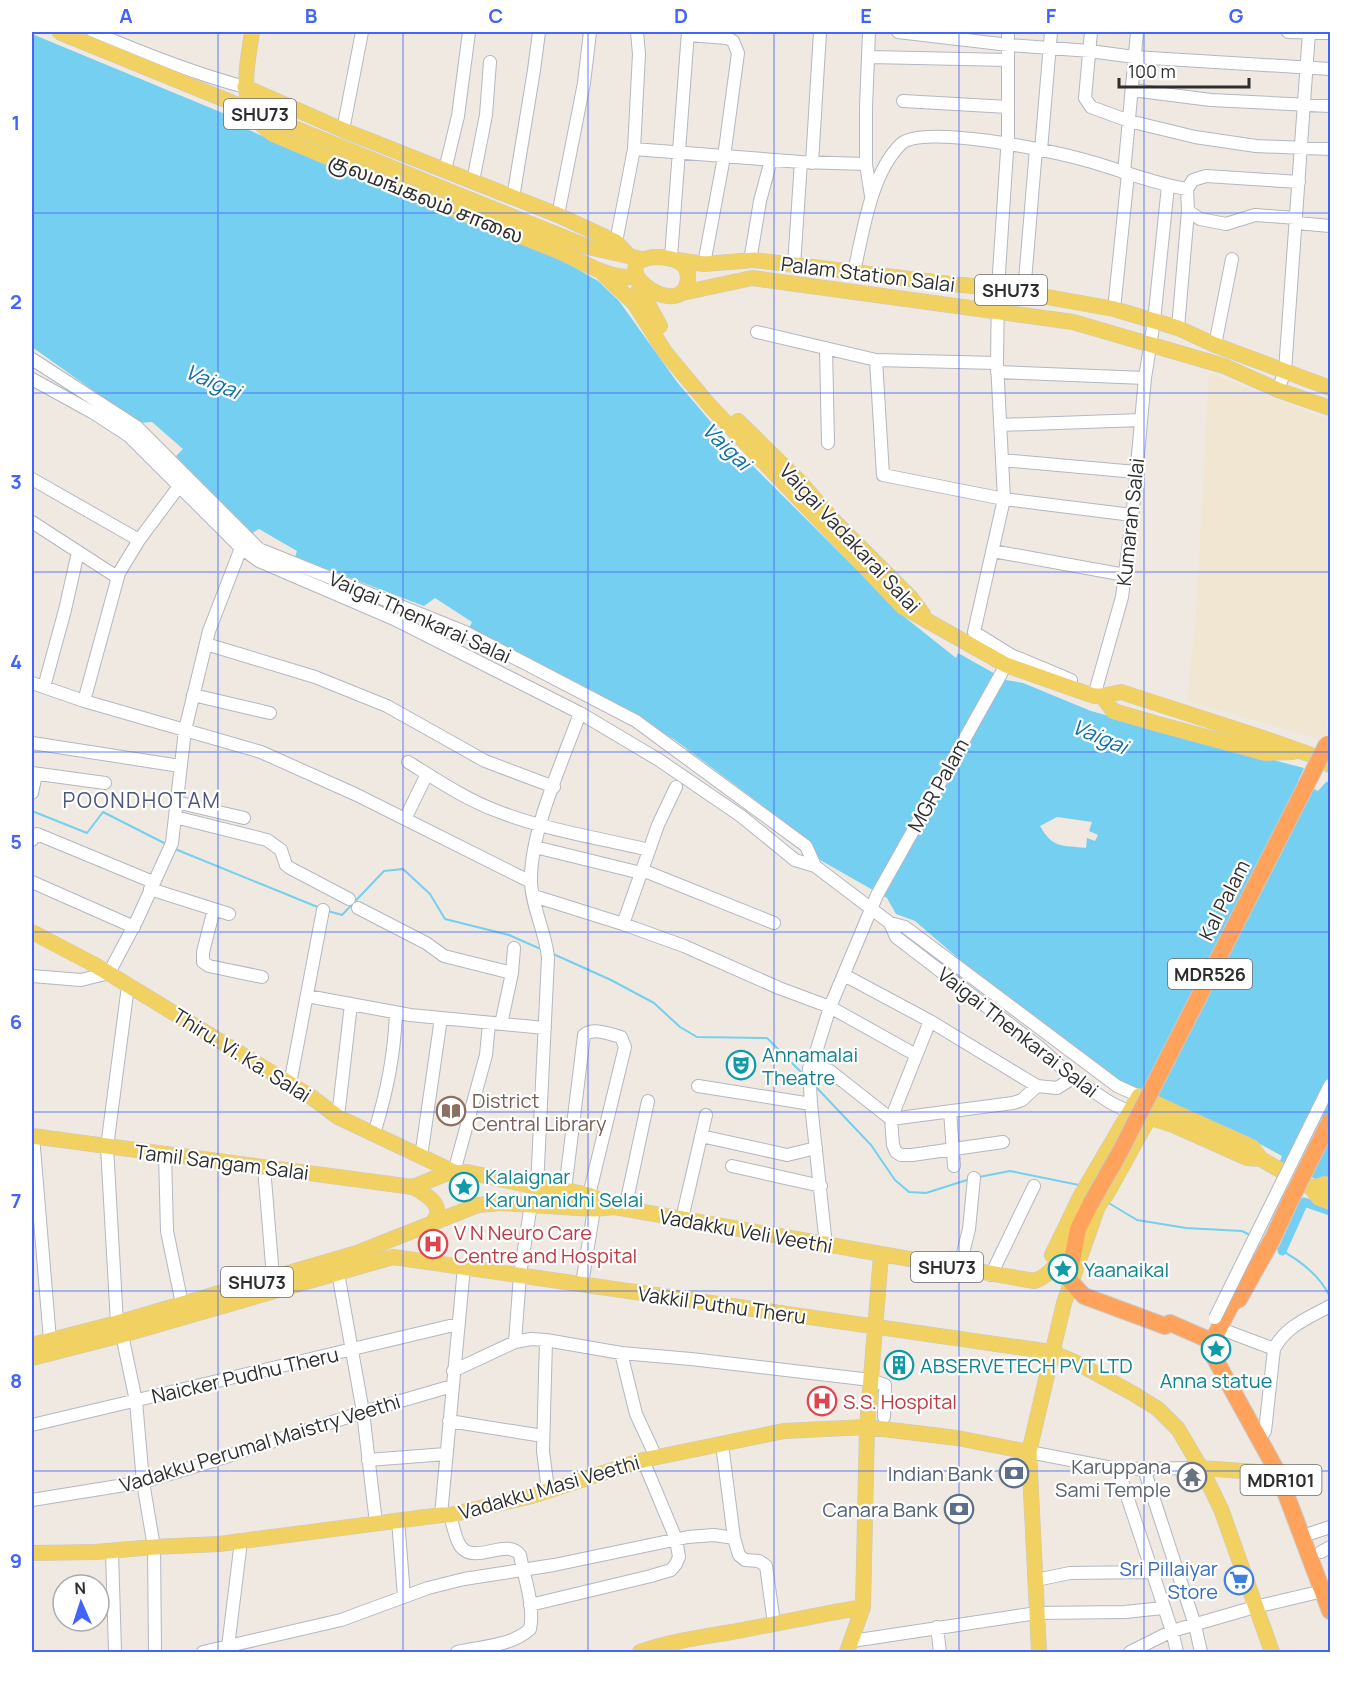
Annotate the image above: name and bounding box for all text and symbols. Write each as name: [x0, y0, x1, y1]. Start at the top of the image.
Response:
text: A: [119, 2, 133, 29]
text: B: [305, 2, 318, 29]
text: C: [489, 2, 503, 29]
text: D: [674, 2, 688, 29]
text: E: [860, 2, 872, 29]
text: F: [1046, 2, 1057, 29]
text: G: [1229, 2, 1244, 29]
scale bar: [1119, 51, 1250, 89]
text: 100 m: [1128, 59, 1176, 83]
road number: SHU73: [224, 99, 296, 129]
text: 1: [12, 109, 20, 136]
street label: குலமங்கலம் சாலை: [325, 147, 527, 249]
street label: Palam Station Salai: [779, 250, 957, 298]
road number: SHU73: [975, 275, 1047, 305]
text: 2: [10, 288, 22, 315]
water label: Vaigai: [181, 357, 248, 406]
water label: Vaigai: [697, 416, 760, 478]
street label: Vaigai Vadakarai Salai: [774, 457, 926, 619]
street label: Kumaran Salai: [1110, 457, 1150, 587]
text: 3: [10, 468, 22, 495]
street label: Vaigai Thenkarai Salai: [324, 565, 516, 669]
text: 4: [10, 648, 22, 675]
water label: Vaigai: [1068, 712, 1135, 761]
street label: MGR Palam: [901, 733, 975, 837]
district label: POONDHOTAM: [63, 786, 221, 814]
text: 5: [10, 828, 22, 855]
street label: Kal Palam: [1192, 855, 1256, 945]
road number: MDR526: [1168, 959, 1252, 989]
street label: Vaigai Thenkarai Salai: [932, 961, 1104, 1103]
street label: Thiru. Vi. Ka. Salai: [168, 1002, 316, 1108]
text: 6: [10, 1008, 22, 1035]
place label: Annamalai Theatre: [762, 1041, 858, 1091]
theatre icon: Annamalai Theatre: [725, 1049, 757, 1081]
place label: District Central Library: [472, 1087, 607, 1137]
library icon: District Central Library: [435, 1095, 467, 1127]
street label: Tamil Sangam Salai: [133, 1138, 311, 1186]
place label: Kalaignar Karunanidhi Selai: [485, 1163, 643, 1213]
place icon: Kalaignar Karunanidhi Selai: [448, 1171, 480, 1203]
text: 7: [11, 1187, 21, 1214]
street label: Vadakku Veli Veethi: [657, 1202, 835, 1260]
place label: V N Neuro Care Centre and Hospital: [454, 1219, 637, 1269]
hospital icon: V N Neuro Care Centre and Hospital: [417, 1228, 449, 1260]
road number: SHU73: [911, 1252, 983, 1282]
place icon: Yaanaikal: [1047, 1253, 1079, 1285]
place label: Yaanaikal: [1084, 1256, 1169, 1283]
road number: SHU73: [221, 1267, 293, 1297]
street label: Vakkil Puthu Theru: [636, 1280, 808, 1330]
place icon: Anna statue: [1200, 1333, 1232, 1365]
street label: Naicker Pudhu Theru: [149, 1340, 341, 1410]
building icon: ABSERVETECH PVT LTD: [883, 1349, 915, 1381]
place label: ABSERVETECH PVT LTD: [920, 1352, 1133, 1379]
text: 8: [10, 1367, 22, 1394]
place label: Anna statue: [1160, 1367, 1272, 1394]
hospital icon: S.S. Hospital: [806, 1385, 838, 1417]
street label: Vadakku Perumal Maistry Veethi: [116, 1387, 404, 1499]
place label: S.S. Hospital: [843, 1388, 957, 1415]
street label: Vadakku Masi Veethi: [455, 1448, 643, 1526]
place label: Karuppana Sami Temple: [1055, 1453, 1171, 1503]
bank icon: Indian Bank: [998, 1457, 1030, 1489]
place label: Indian Bank: [888, 1460, 994, 1487]
temple icon: Karuppana Sami Temple: [1176, 1461, 1208, 1493]
road number: MDR101: [1240, 1465, 1322, 1495]
bank icon: Canara Bank: [943, 1493, 975, 1525]
place label: Canara Bank: [823, 1496, 939, 1523]
text: 9: [10, 1547, 22, 1574]
place label: Sri Pillaiyar Store: [1119, 1555, 1218, 1605]
supermarket icon: Sri Pillaiyar Store: [1223, 1564, 1255, 1596]
north arrow: [51, 1573, 111, 1633]
text: N: [74, 1577, 87, 1599]

